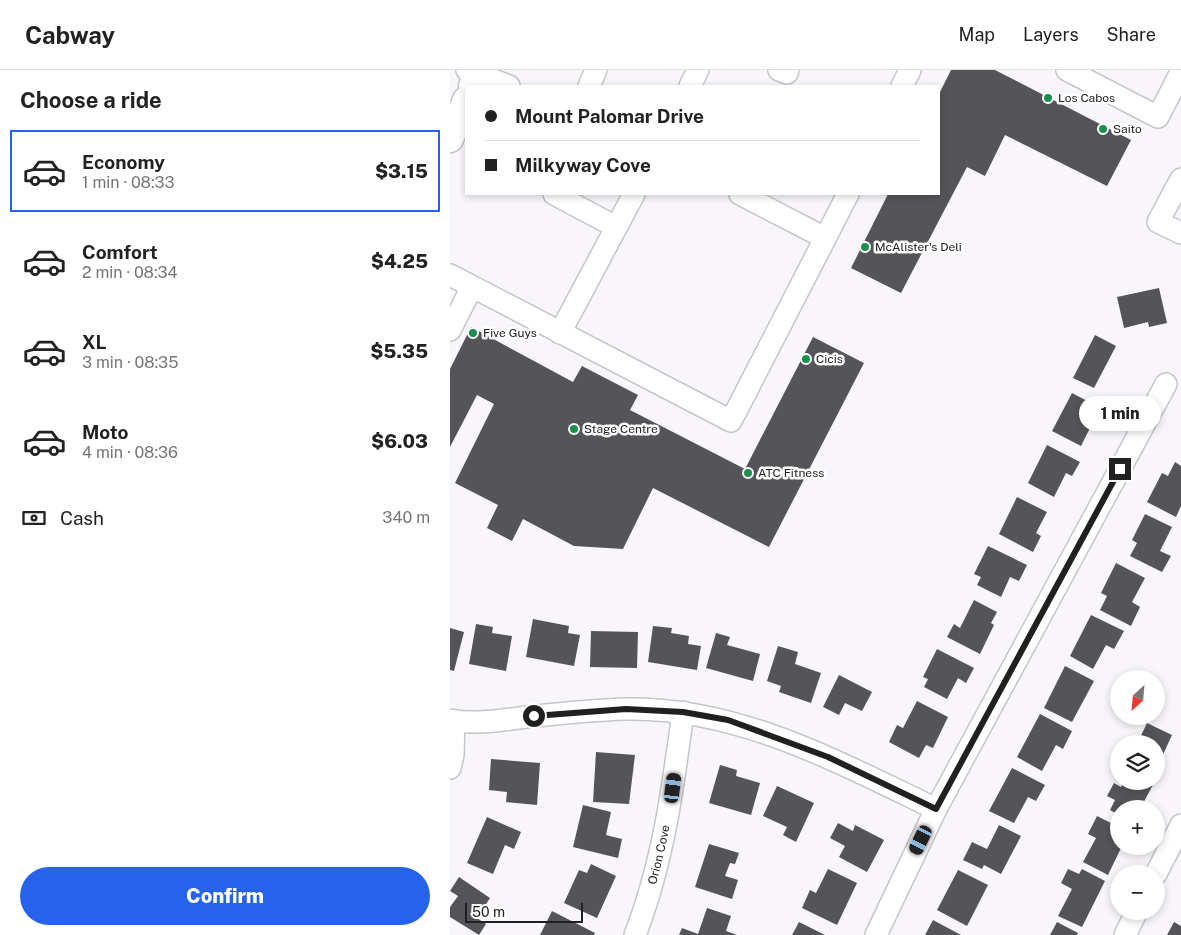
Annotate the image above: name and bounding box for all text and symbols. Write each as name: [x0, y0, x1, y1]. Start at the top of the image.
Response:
text: Cabway: [25, 21, 115, 49]
text: Map: [959, 24, 995, 45]
text: Layers: [1023, 24, 1079, 45]
text: Share: [1107, 24, 1156, 45]
text: Choose a ride: [20, 87, 162, 113]
place label: Los Cabos: [1058, 91, 1115, 105]
marker: Los Cabos: [1042, 92, 1054, 104]
text: Mount Palomar Drive: [515, 105, 704, 127]
place label: Saito: [1113, 122, 1142, 136]
marker: Saito: [1097, 123, 1109, 135]
icon: car: [22, 149, 67, 194]
text: Economy: [82, 151, 165, 173]
text: Milkyway Cove: [515, 154, 651, 176]
text: $3.15: [375, 160, 428, 182]
text: 1 min · 08:33: [82, 173, 175, 192]
icon: car: [22, 239, 67, 284]
place label: McAlister's Deli: [875, 240, 962, 254]
text: Comfort: [82, 241, 158, 263]
marker: McAlister's Deli: [859, 241, 871, 253]
text: $4.25: [371, 250, 428, 272]
text: 2 min · 08:34: [82, 263, 178, 282]
place label: Five Guys: [483, 326, 537, 340]
marker: Five Guys: [467, 327, 479, 339]
icon: car: [22, 329, 67, 374]
text: XL: [82, 331, 107, 353]
text: $5.35: [370, 340, 428, 362]
place label: Cicis: [816, 352, 843, 366]
text: 3 min · 08:35: [82, 353, 178, 372]
marker: Cicis: [800, 353, 812, 365]
callout: 1 min: [1079, 396, 1161, 432]
text: 1 min: [1100, 404, 1140, 423]
icon: car: [22, 419, 67, 464]
text: Moto: [82, 421, 128, 443]
place label: Stage Centre: [584, 422, 658, 436]
marker: Stage Centre: [568, 423, 580, 435]
text: $6.03: [371, 430, 428, 452]
text: 4 min · 08:36: [82, 443, 178, 462]
route end: [1109, 458, 1131, 480]
place label: ATC Fitness: [758, 466, 824, 480]
marker: ATC Fitness: [742, 467, 754, 479]
icon: cash: [20, 504, 48, 532]
text: Cash: [60, 507, 104, 529]
text: 340 m: [382, 508, 430, 527]
north arrow: [1110, 670, 1165, 725]
map controls: [1110, 670, 1165, 920]
route start: [523, 705, 545, 727]
button: layers: [1110, 735, 1165, 790]
car: [663, 772, 682, 804]
button: +: [1110, 800, 1165, 855]
street label: Orion Cove: [645, 823, 673, 886]
car: [907, 823, 934, 857]
button: −: [1110, 865, 1165, 920]
button: Confirm: [20, 867, 430, 925]
scale bar: [465, 900, 582, 923]
text: 50 m: [472, 904, 505, 920]

